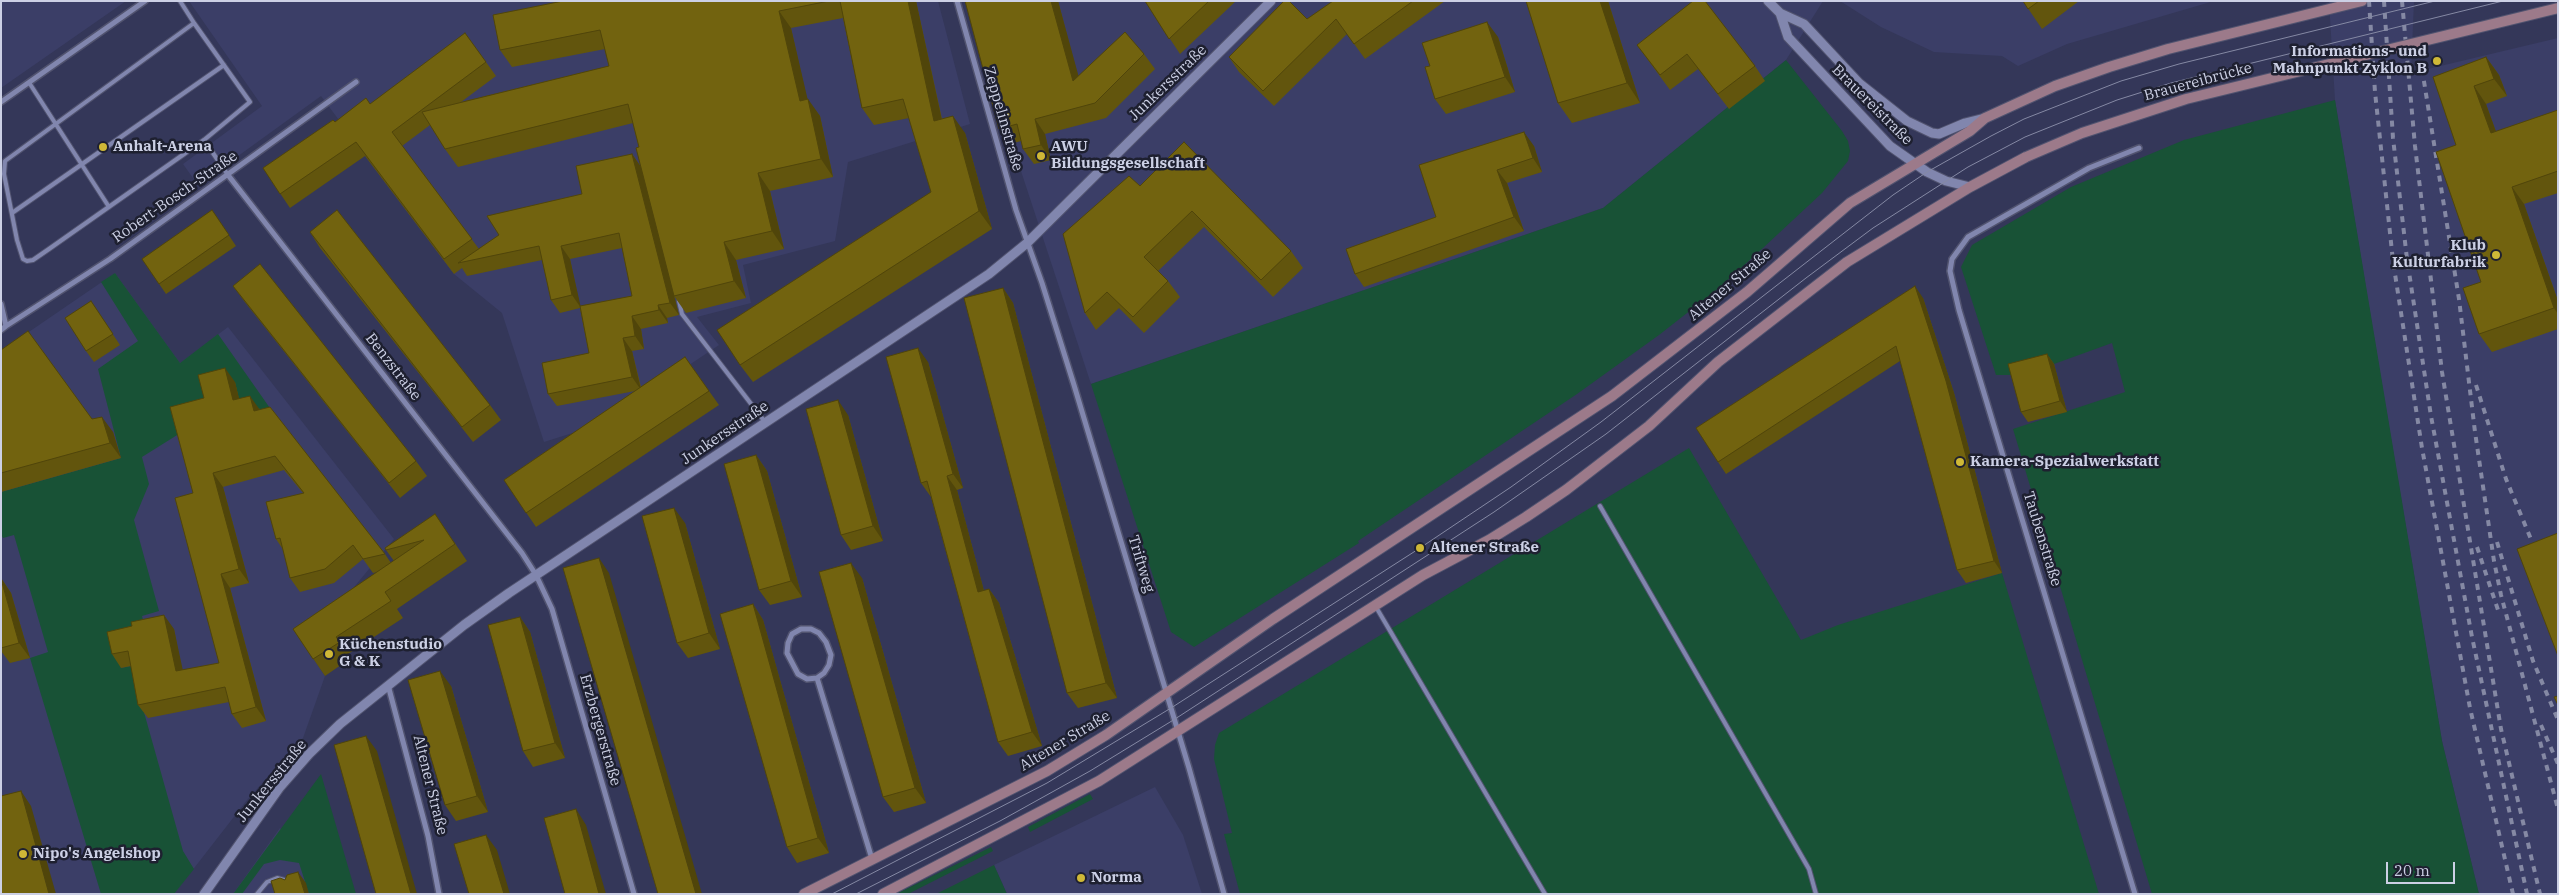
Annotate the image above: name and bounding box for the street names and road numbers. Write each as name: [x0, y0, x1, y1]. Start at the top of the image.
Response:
street label: Junkersstraße: [1125, 41, 1211, 125]
street label: Brauereibrücke: [2142, 59, 2254, 105]
street label: Brauereistraße: [1828, 61, 1916, 149]
street label: Zeppelinstraße: [979, 65, 1027, 173]
street label: Robert-Bosch-Straße: [109, 147, 241, 247]
street label: Altener Straße: [1685, 245, 1775, 325]
street label: Benzstraße: [361, 330, 425, 404]
street label: Junkersstraße: [678, 397, 772, 469]
street label: Taubenstraße: [2019, 489, 2065, 589]
street label: Triftweg: [1124, 533, 1158, 595]
street label: Erzbergerstraße: [575, 672, 625, 788]
street label: Altener Straße: [1017, 707, 1113, 775]
street label: Altener Straße: [409, 733, 451, 837]
street label: Junkersstraße: [233, 736, 311, 826]

